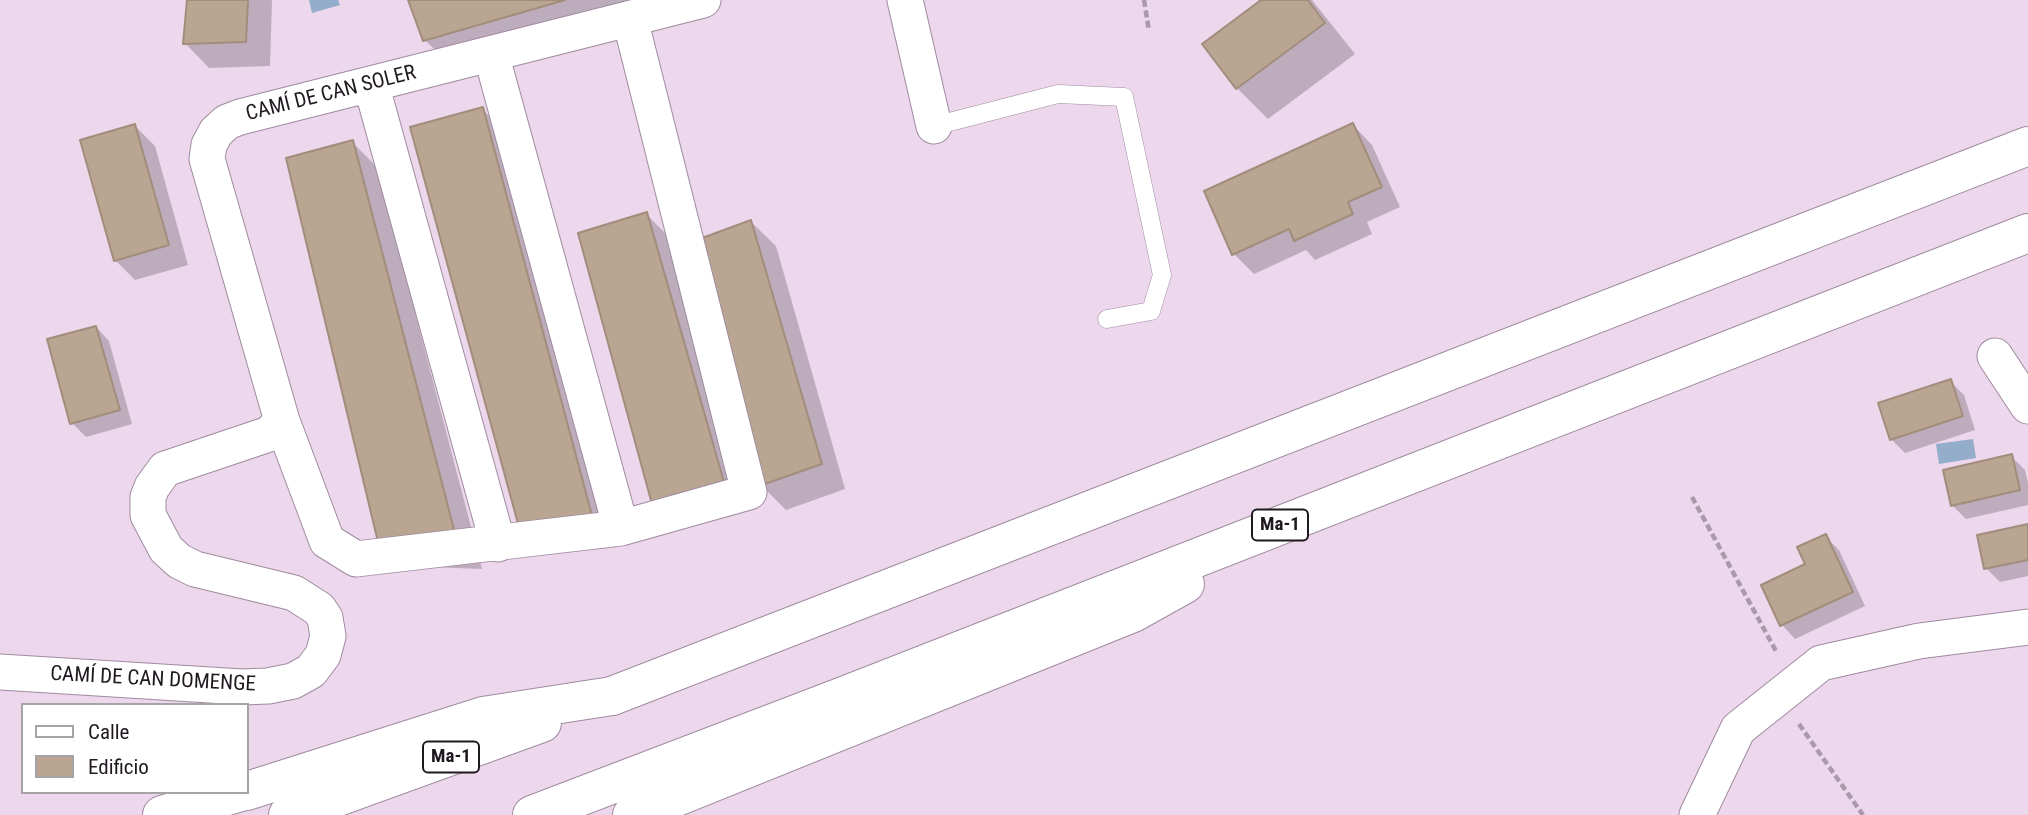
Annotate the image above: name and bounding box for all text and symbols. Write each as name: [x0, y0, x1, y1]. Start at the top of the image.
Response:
street label: CAMÍ DE CAN SOLER: [243, 61, 419, 127]
road number: Ma-1: [1252, 510, 1308, 540]
street label: CAMÍ DE CAN DOMENGE: [50, 662, 256, 698]
legend: [21, 703, 248, 794]
text: Calle: [88, 720, 129, 744]
road number: Ma-1: [423, 742, 479, 772]
text: Edificio: [88, 755, 149, 779]

